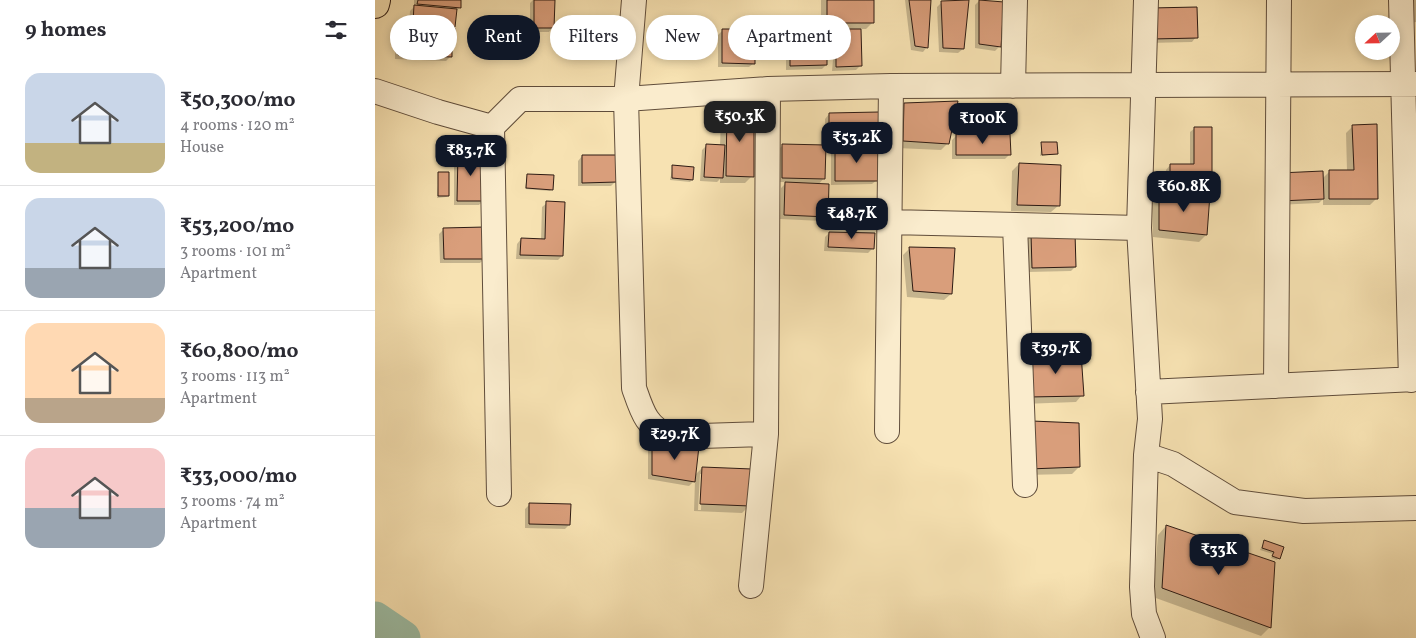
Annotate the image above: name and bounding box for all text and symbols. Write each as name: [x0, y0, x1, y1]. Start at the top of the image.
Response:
chip: Buy: [390, 15, 457, 60]
chip: Rent: [467, 15, 540, 60]
chip: Filters: [550, 15, 636, 60]
chip: New: [646, 15, 718, 60]
chip: Apartment: [728, 15, 851, 60]
north arrow: [1355, 15, 1400, 60]
map controls: [1355, 15, 1400, 60]
text: 9 homes: [25, 16, 106, 45]
icon: filters: [322, 16, 350, 44]
text: ₹50,300/mo: [180, 86, 295, 115]
icon: home: [65, 93, 125, 153]
pin: ₹50.3K: [699, 100, 781, 143]
pin: ₹100K: [948, 102, 1018, 145]
text: ₹50.3K: [715, 106, 765, 128]
text: ₹100K: [960, 108, 1006, 130]
text: 4 rooms · 120 m²: [180, 115, 295, 137]
pin: ₹53.2K: [816, 121, 898, 164]
text: ₹53.2K: [832, 127, 882, 149]
pin: ₹83.7K: [430, 134, 512, 177]
text: House: [180, 137, 224, 159]
text: ₹83.7K: [446, 140, 496, 162]
pin: ₹60.8K: [1143, 170, 1225, 213]
text: ₹60.8K: [1158, 176, 1210, 198]
pin: ₹48.7K: [811, 198, 893, 240]
text: ₹48.7K: [827, 203, 877, 225]
text: ₹53,200/mo: [180, 212, 294, 241]
icon: home: [65, 218, 125, 278]
text: 3 rooms · 101 m²: [180, 241, 291, 263]
text: Apartment: [180, 263, 257, 285]
pin: ₹39.7K: [1015, 332, 1097, 375]
text: ₹60,800/mo: [180, 337, 299, 366]
text: ₹39.7K: [1032, 338, 1080, 360]
icon: home: [65, 343, 125, 403]
text: 3 rooms · 113 m²: [180, 366, 290, 388]
text: Apartment: [180, 388, 257, 410]
pin: ₹29.7K: [634, 418, 716, 461]
text: ₹29.7K: [650, 424, 700, 446]
text: ₹33,000/mo: [180, 462, 297, 491]
icon: home: [65, 468, 125, 528]
text: 3 rooms · 74 m²: [180, 491, 285, 513]
text: Apartment: [180, 513, 257, 535]
pin: ₹33K: [1189, 534, 1249, 576]
text: ₹33K: [1201, 539, 1237, 561]

